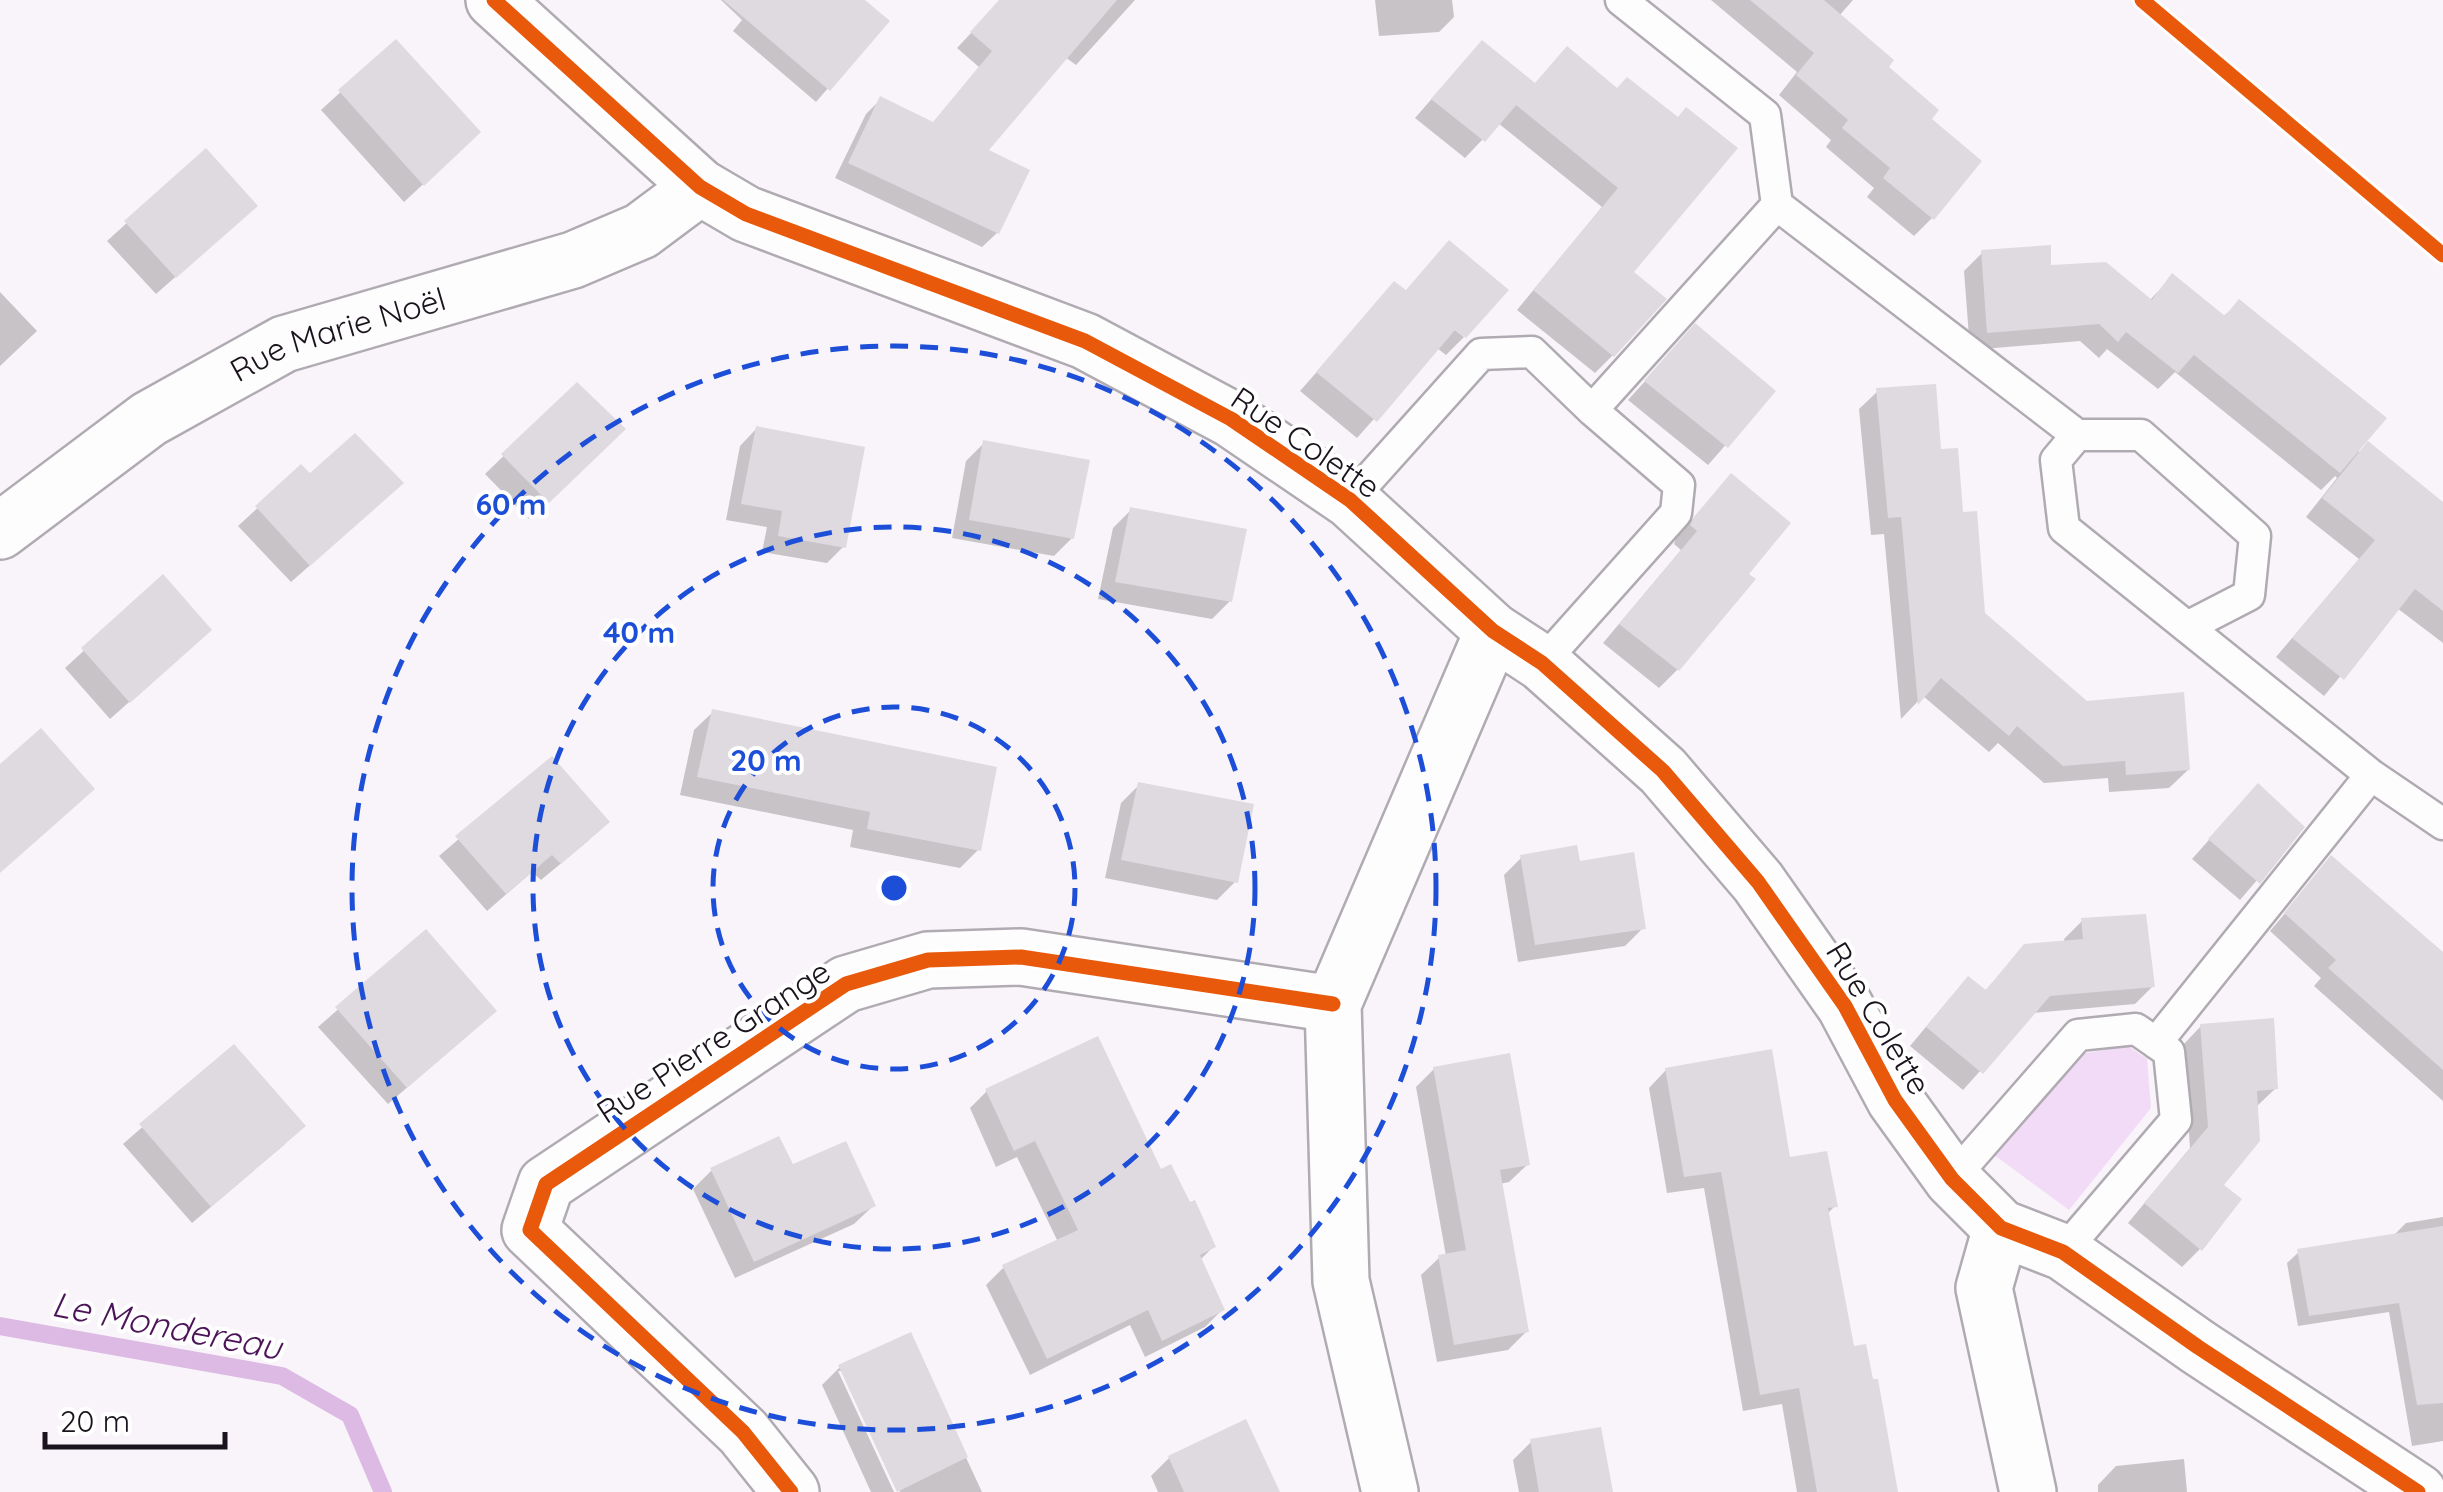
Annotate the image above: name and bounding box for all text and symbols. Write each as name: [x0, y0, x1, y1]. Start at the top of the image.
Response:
street label: Rue Marie Noël: [223, 278, 450, 390]
street label: Rue Colette: [1224, 378, 1388, 506]
text: 60 m: [475, 485, 547, 523]
text: 40 m: [603, 613, 675, 651]
text: 20 m: [730, 741, 802, 779]
centre of rings: [876, 870, 912, 906]
street label: Rue Colette: [1818, 934, 1940, 1102]
street label: Rue Pierre Grange: [589, 951, 837, 1131]
water label: Le Mondereau: [49, 1281, 287, 1369]
scale bar: [45, 1387, 225, 1449]
text: 20 m: [60, 1402, 130, 1440]

